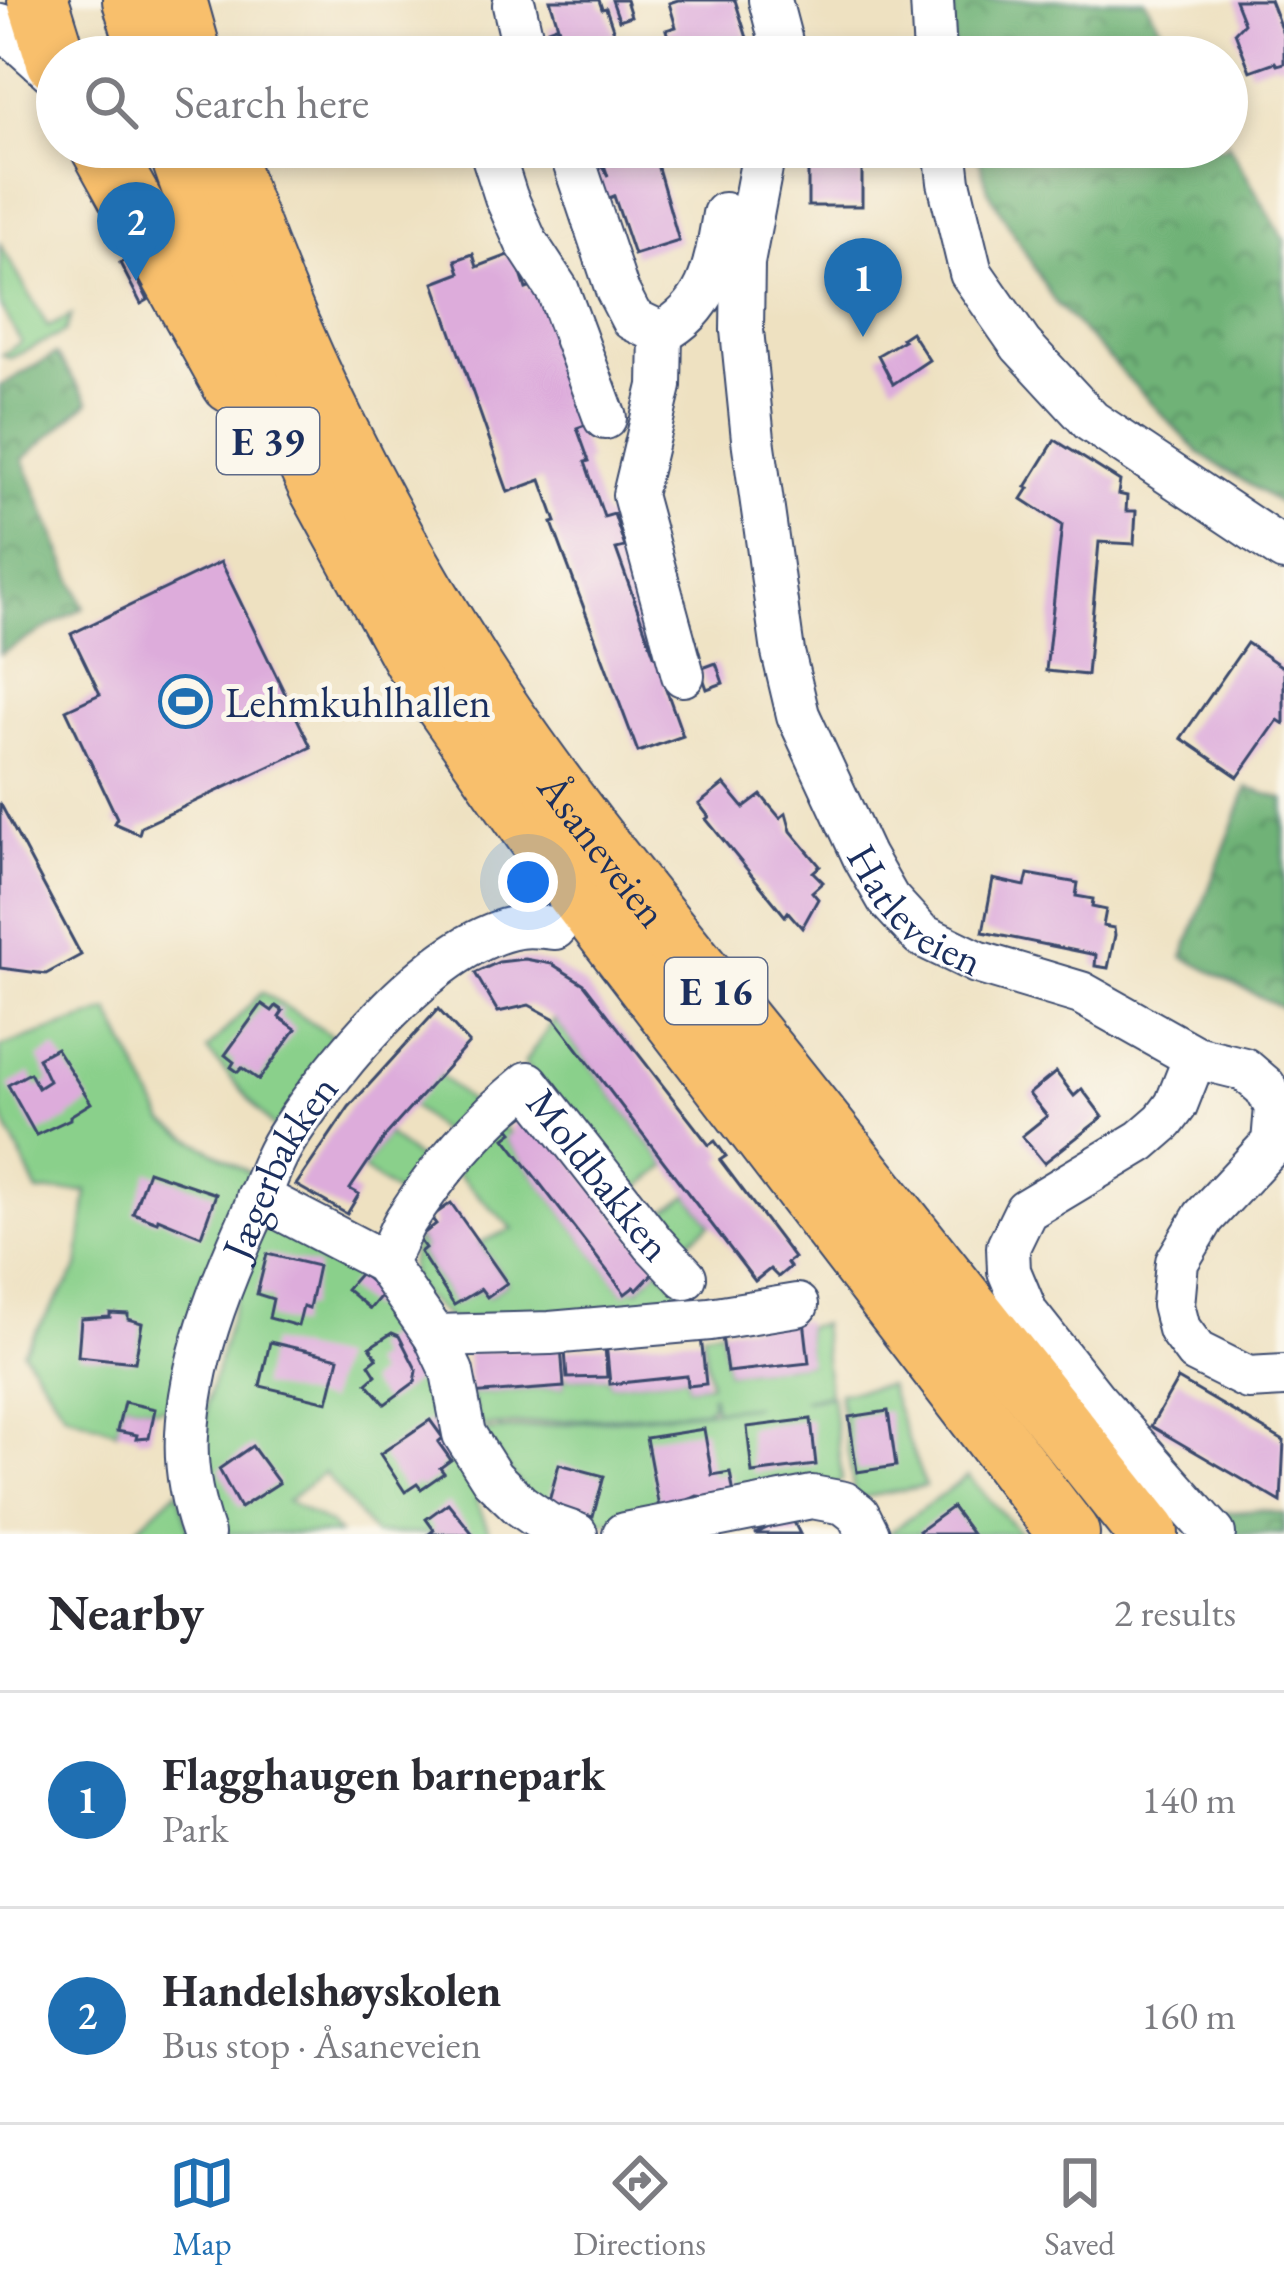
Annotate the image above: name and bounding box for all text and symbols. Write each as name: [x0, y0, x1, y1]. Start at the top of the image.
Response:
search box: [36, 36, 1248, 168]
icon: search: [78, 69, 144, 135]
text: Search here: [174, 73, 369, 131]
pin: 2: [97, 182, 175, 281]
pin: 1: [824, 238, 902, 337]
road number: E 39: [217, 408, 319, 474]
sports icon: Lehmkuhlhallen: [158, 674, 214, 730]
place label: Lehmkuhlhallen: [225, 675, 491, 730]
street label: Åsaneveien: [525, 761, 680, 938]
street label: Hatleveien: [835, 834, 992, 988]
your location: [498, 852, 558, 912]
road number: E 16: [665, 958, 767, 1024]
street label: Jægerbakken: [207, 1063, 350, 1270]
street label: Moldbakken: [515, 1077, 683, 1273]
text: Nearby: [48, 1579, 204, 1645]
text: 2 results: [1114, 1587, 1236, 1638]
text: Flagghaugen barnepark: [162, 1745, 605, 1803]
text: 1: [77, 1774, 97, 1825]
text: 140 m: [1142, 1774, 1236, 1825]
text: Park: [162, 1803, 228, 1854]
text: Handelshøyskolen: [162, 1961, 502, 2019]
text: 2: [77, 1990, 97, 2041]
text: 160 m: [1142, 1990, 1236, 2041]
text: Bus stop · Åsaneveien: [162, 2019, 481, 2070]
tab: Map: [169, 2150, 235, 2265]
tab: Directions: [573, 2150, 706, 2265]
tab: Saved: [1044, 2150, 1115, 2265]

